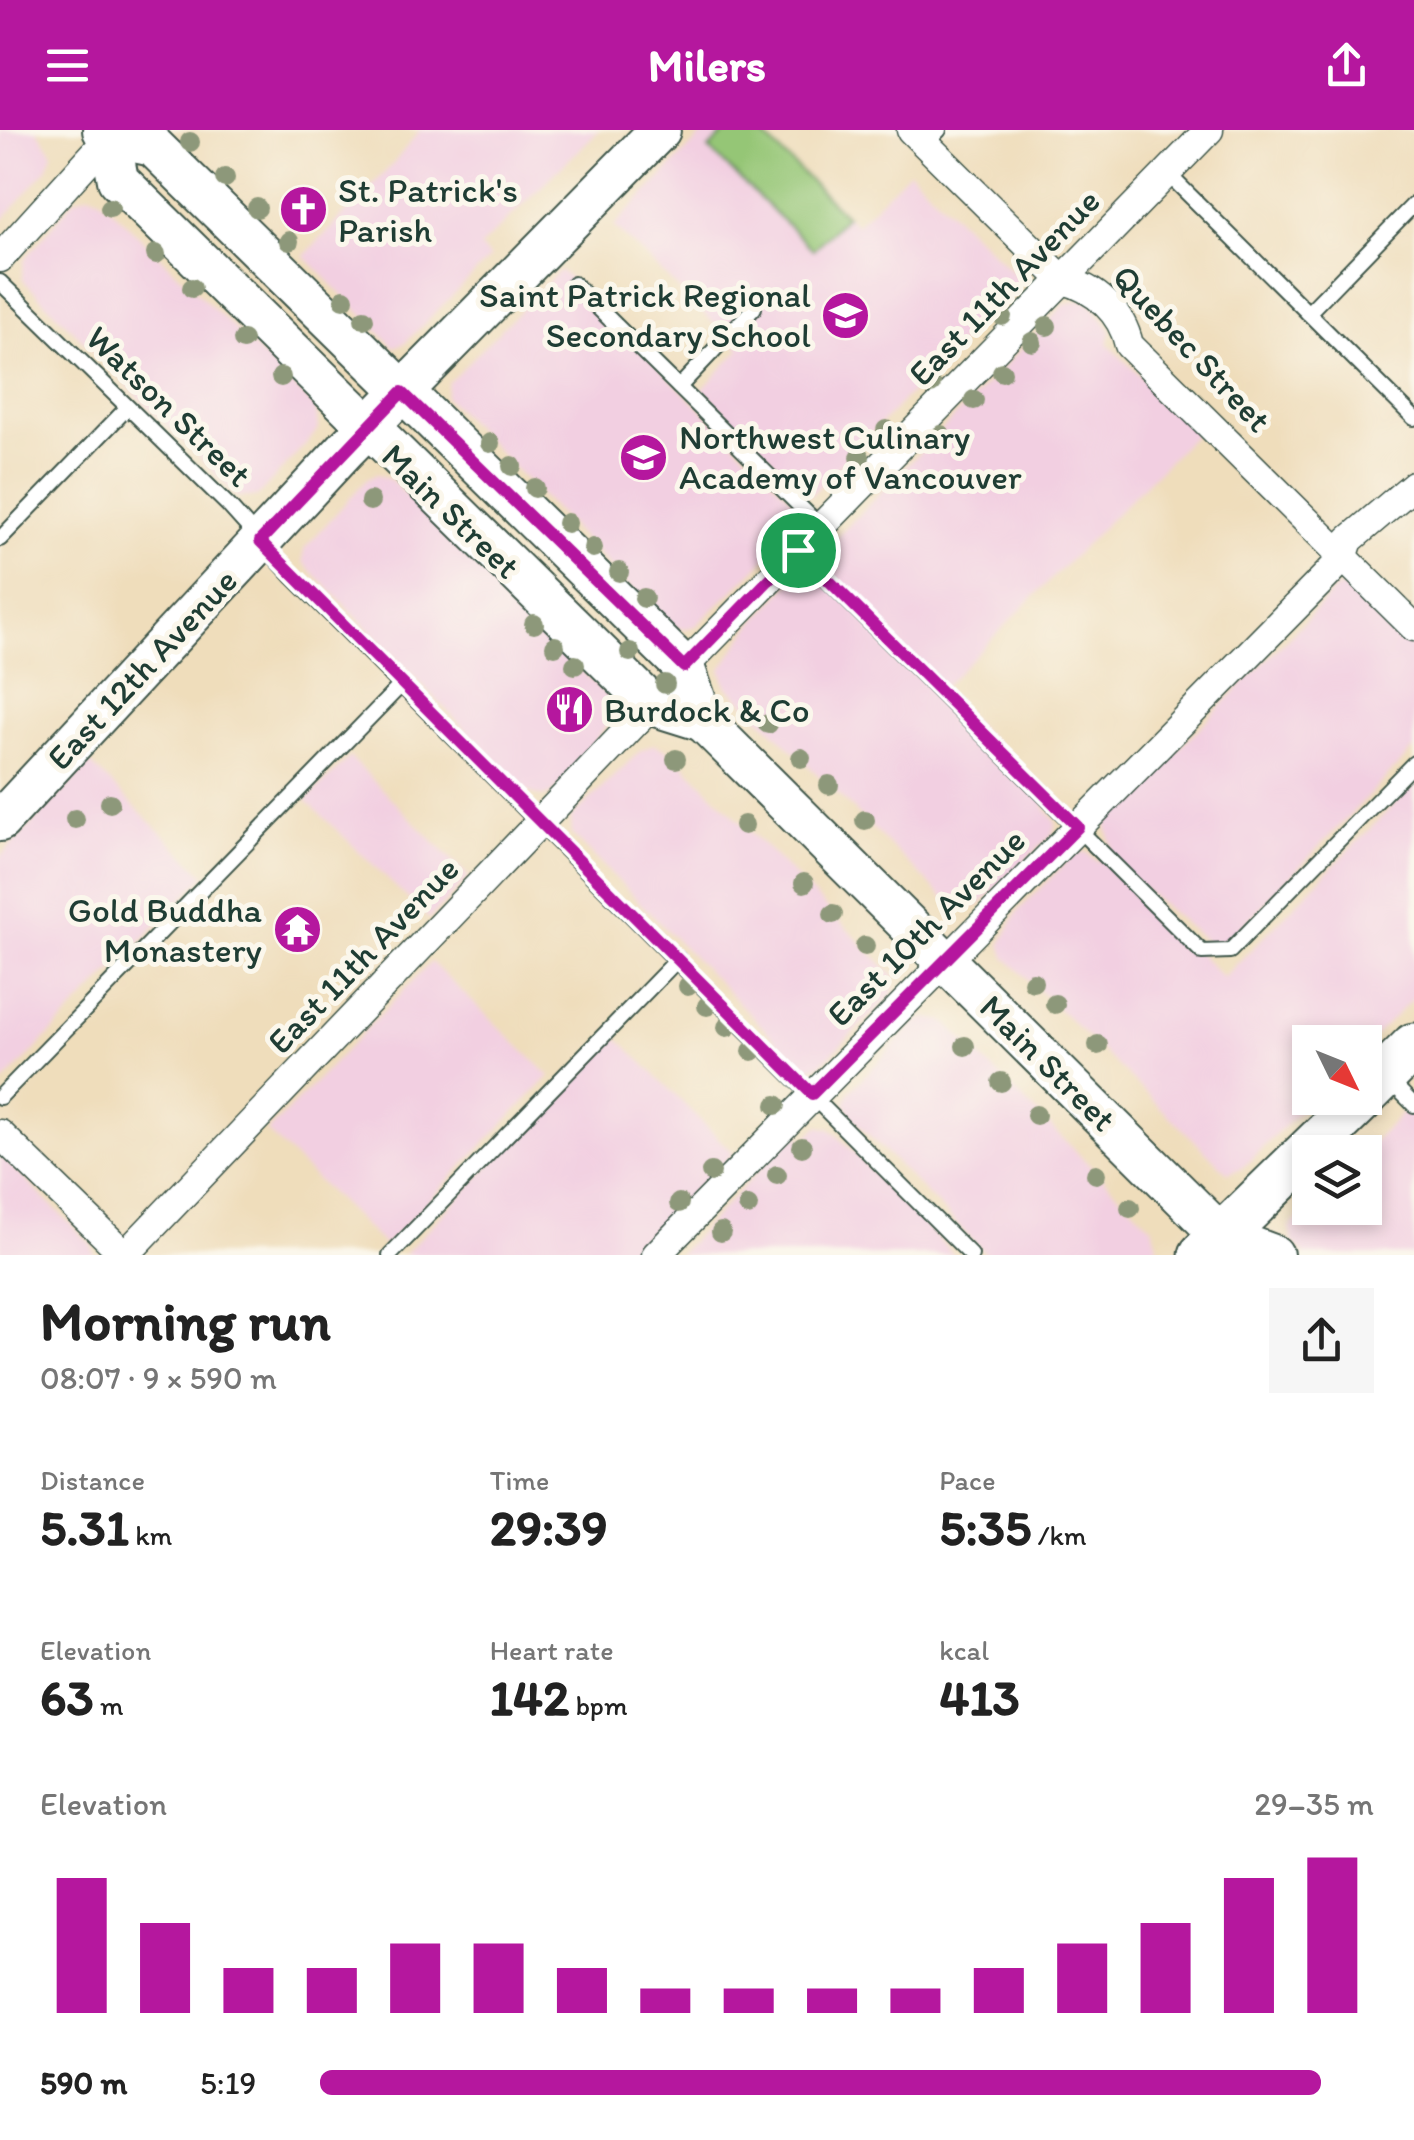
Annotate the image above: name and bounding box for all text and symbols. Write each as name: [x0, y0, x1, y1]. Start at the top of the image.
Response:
icon: menu: [40, 38, 95, 93]
text: Milers: [648, 38, 766, 92]
icon: share: [1319, 38, 1374, 93]
place label: St. Patrick's Parish: [338, 169, 518, 251]
street label: East 11th Avenue: [899, 180, 1109, 394]
church icon: St. Patrick's Parish: [277, 184, 329, 236]
street label: Quebec Street: [1104, 256, 1280, 440]
place label: Saint Patrick Regional Secondary School: [479, 274, 811, 356]
school or university icon: Saint Patrick Regional Secondary School: [820, 289, 872, 341]
street label: Watson Street: [78, 317, 260, 495]
place label: Northwest Culinary Academy of Vancouver: [679, 416, 1022, 498]
school or university icon: Northwest Culinary Academy of Vancouver: [618, 431, 670, 483]
street label: Main Street: [373, 435, 529, 587]
pin: [756, 508, 841, 593]
icon: arrive: [771, 523, 826, 578]
street label: East 12th Avenue: [38, 560, 246, 778]
restaurant icon: Burdock & Co: [543, 684, 595, 736]
place label: Burdock & Co: [604, 689, 810, 731]
street label: East 10th Avenue: [818, 819, 1034, 1035]
street label: East 11th Avenue: [258, 848, 468, 1062]
place label: Gold Buddha Monastery: [68, 889, 262, 971]
temple icon: Gold Buddha Monastery: [271, 904, 323, 956]
street label: Main Street: [971, 986, 1125, 1140]
north arrow: [1292, 1025, 1382, 1115]
map controls: [1292, 1025, 1382, 1225]
button: layers: [1292, 1135, 1382, 1225]
text: Morning run: [40, 1288, 331, 1354]
button: share: [1269, 1288, 1374, 1393]
text: 08:07 · 9 × 590 m: [40, 1359, 277, 1397]
text: Distance: [40, 1463, 145, 1497]
text: Time: [490, 1463, 549, 1497]
text: Pace: [939, 1463, 995, 1497]
text: 5.31: [40, 1497, 129, 1558]
text: 29:39: [490, 1497, 608, 1558]
text: 5:35: [939, 1497, 1031, 1558]
text: km: [129, 1518, 172, 1552]
text: /km: [1031, 1518, 1086, 1552]
text: Elevation: [40, 1633, 151, 1667]
text: Heart rate: [490, 1633, 614, 1667]
text: kcal: [939, 1633, 989, 1667]
text: 63: [40, 1667, 94, 1728]
text: 142: [490, 1667, 569, 1728]
text: 413: [939, 1667, 1020, 1728]
text: m: [94, 1688, 124, 1722]
text: bpm: [569, 1688, 627, 1722]
text: Elevation: [40, 1785, 167, 1823]
text: 29–35 m: [1254, 1785, 1374, 1823]
text: 590 m: [40, 2064, 127, 2102]
text: 5:19: [200, 2064, 256, 2102]

